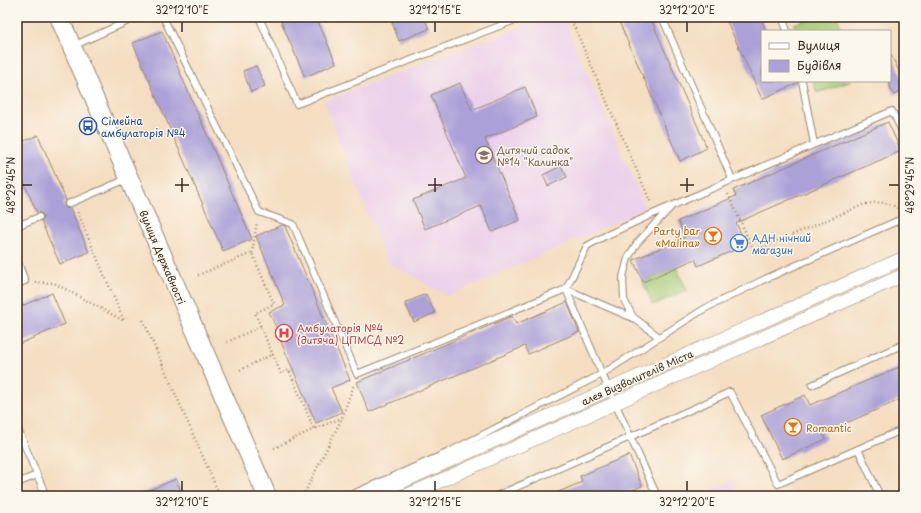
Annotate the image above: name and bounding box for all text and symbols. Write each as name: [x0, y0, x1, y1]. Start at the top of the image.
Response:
text: 32°12'10"E: [155, 2, 209, 17]
text: 32°12'15"E: [409, 2, 461, 17]
text: 32°12'20"E: [659, 2, 715, 17]
legend: [761, 30, 891, 82]
text: Вулиця: [797, 36, 840, 54]
text: Будівля: [797, 56, 842, 74]
place label: Сімейна амбулаторія №4: [101, 113, 186, 140]
bus stop icon: Сімейна амбулаторія №4: [78, 116, 98, 136]
place label: Дитячий садок №14 "Калинка": [496, 142, 573, 169]
school or university icon: Дитячий садок №14 "Калинка": [474, 145, 494, 165]
text: 48°29'45"N: [3, 156, 18, 213]
text: 48°29'45"N: [902, 156, 917, 213]
street label: вулиця Державності: [136, 208, 190, 307]
place label: Party bar «Malina»: [653, 223, 700, 250]
bar icon: Party bar «Malina»: [703, 226, 723, 246]
place label: АДН нічний магазин: [752, 230, 811, 257]
supermarket icon: АДН нічний магазин: [729, 233, 749, 253]
place label: Амбулаторія №4 (дитяча) ЦПМСД №2: [297, 320, 404, 347]
hospital icon: Амбулаторія №4 (дитяча) ЦПМСД №2: [274, 323, 294, 343]
street label: алея Визволителів Міста: [579, 345, 696, 408]
bar icon: Romantic: [783, 417, 803, 437]
place label: Romantic: [806, 420, 852, 435]
text: 32°12'10"E: [155, 494, 209, 509]
text: 32°12'15"E: [409, 494, 461, 509]
text: 32°12'20"E: [659, 494, 715, 509]

